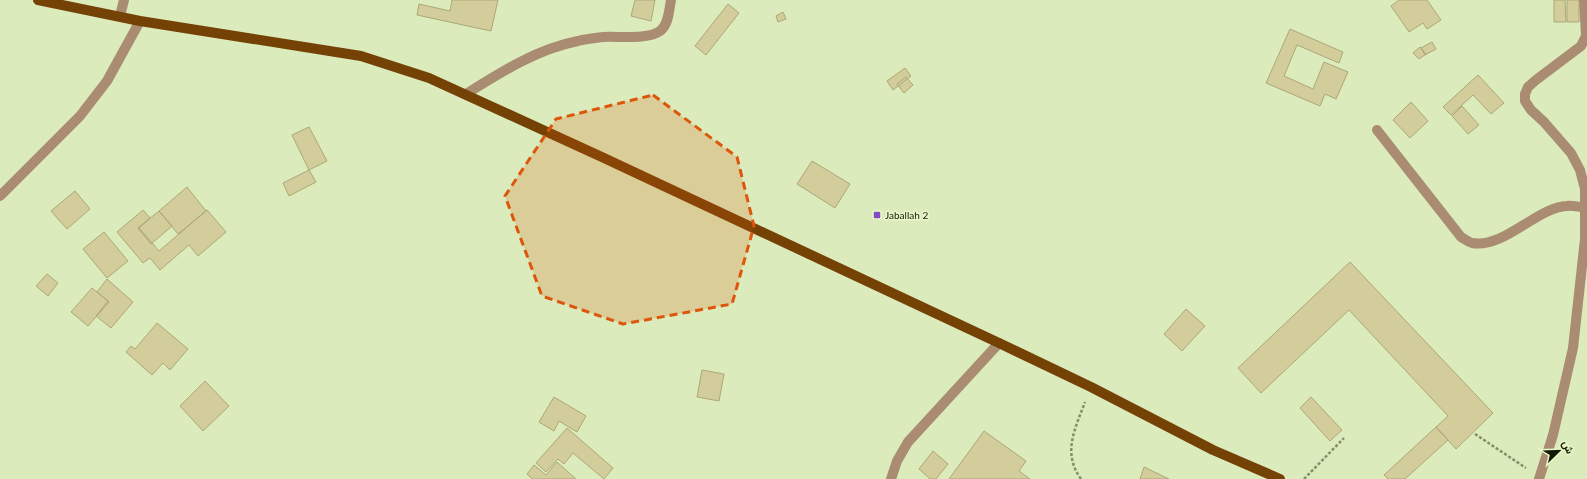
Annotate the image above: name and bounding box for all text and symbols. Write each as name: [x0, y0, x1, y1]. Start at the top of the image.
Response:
place label: Jaballah 2: [885, 209, 928, 221]
marker: Jaballah 2: [872, 210, 882, 220]
north arrow: [1539, 431, 1579, 471]
text: ش: [1559, 438, 1577, 456]

